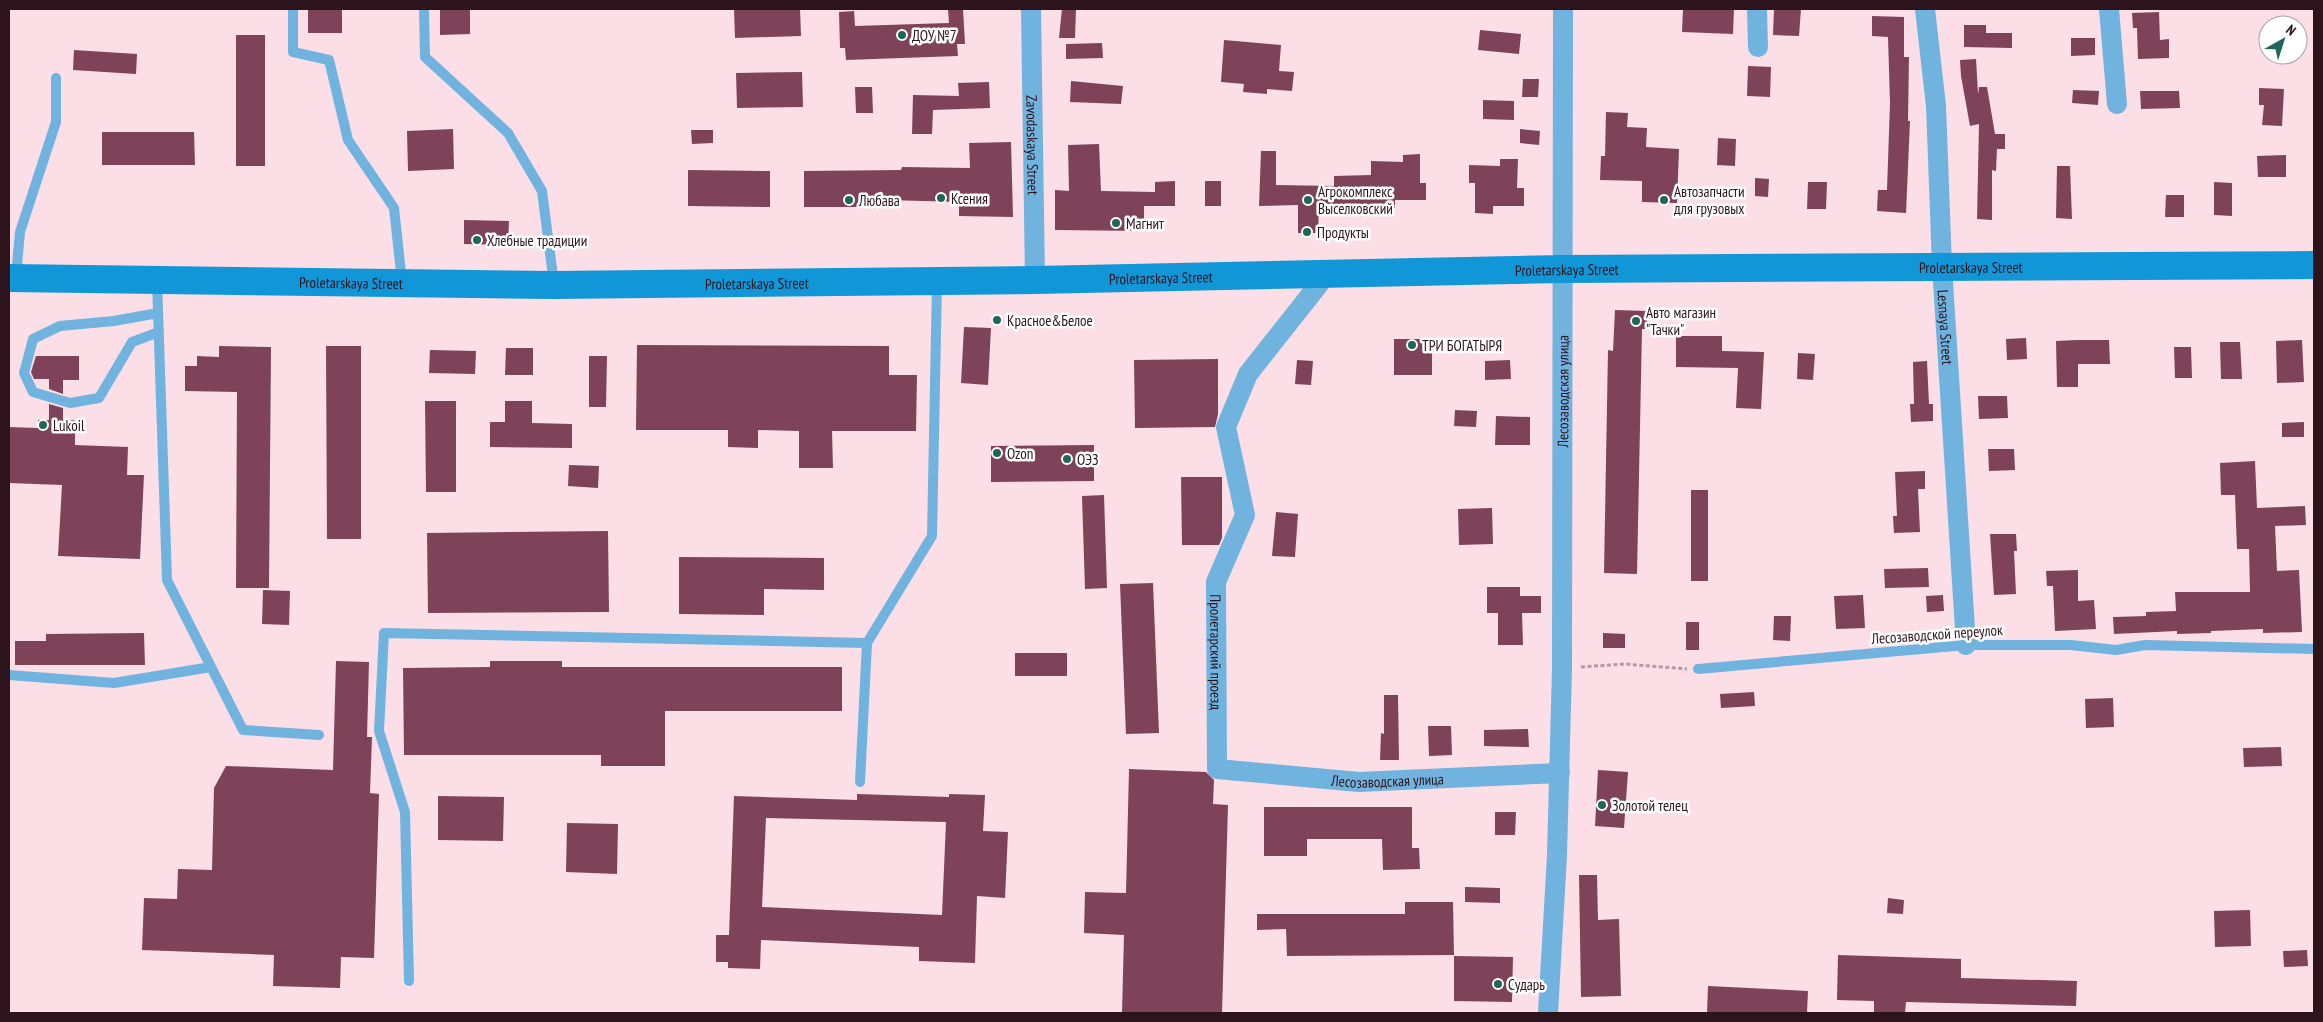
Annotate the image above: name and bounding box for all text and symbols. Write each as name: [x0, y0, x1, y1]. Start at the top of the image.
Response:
north arrow: [2258, 15, 2308, 65]
text: N: [2283, 21, 2300, 39]
place label: ДОУ №7: [912, 26, 956, 45]
marker: ДОУ №7: [896, 29, 908, 41]
street label: Zavodaskaya Street: [1023, 95, 1043, 195]
place label: Агрокомплекс Выселковский: [1318, 182, 1393, 218]
place label: Автозапчасти для грузовых: [1674, 182, 1744, 218]
place label: Ксения: [951, 189, 988, 208]
place label: Любава: [858, 191, 900, 210]
marker: Ксения: [935, 192, 947, 204]
marker: Любава: [843, 194, 855, 206]
marker: Агрокомплекс Выселковский: [1302, 194, 1314, 206]
marker: Автозапчасти для грузовых: [1658, 194, 1670, 206]
place label: Магнит: [1126, 214, 1164, 233]
marker: Магнит: [1110, 217, 1122, 229]
place label: Продукты: [1317, 223, 1369, 242]
marker: Продукты: [1301, 226, 1313, 238]
place label: Хлебные традиции: [487, 231, 587, 250]
marker: Хлебные традиции: [471, 234, 483, 246]
street label: Proletarskaya Street: [1919, 257, 2023, 277]
street label: Proletarskaya Street: [1515, 259, 1619, 279]
street label: Proletarskaya Street: [1109, 267, 1213, 288]
street label: Proletarskaya Street: [299, 272, 403, 293]
street label: Proletarskaya Street: [705, 273, 809, 293]
street label: Lesnaya Street: [1934, 289, 1958, 365]
place label: Авто магазин "Тачки": [1646, 303, 1716, 339]
place label: Красное&Белое: [1007, 311, 1093, 330]
marker: Красное&Белое: [991, 314, 1003, 326]
marker: Авто магазин "Тачки": [1630, 315, 1642, 327]
street label: Лесозаводская улица: [1553, 335, 1572, 449]
place label: ТРИ БОГАТЫРЯ: [1422, 336, 1502, 355]
marker: ТРИ БОГАТЫРЯ: [1406, 339, 1418, 351]
place label: Lukoil: [53, 416, 85, 435]
marker: Lukoil: [37, 419, 49, 431]
place label: Ozon: [1007, 444, 1033, 463]
marker: Ozon: [991, 447, 1003, 459]
place label: ОЭЗ: [1077, 450, 1098, 469]
marker: ОЭЗ: [1061, 453, 1073, 465]
street label: Пролетарский проезд: [1207, 594, 1226, 710]
street label: Лесозаводской переулок: [1870, 620, 2004, 648]
street label: Лесозаводская улица: [1330, 769, 1444, 792]
place label: Золотой телец: [1612, 796, 1688, 815]
marker: Золотой телец: [1596, 799, 1608, 811]
place label: Сударь: [1508, 975, 1545, 994]
marker: Сударь: [1492, 978, 1504, 990]

